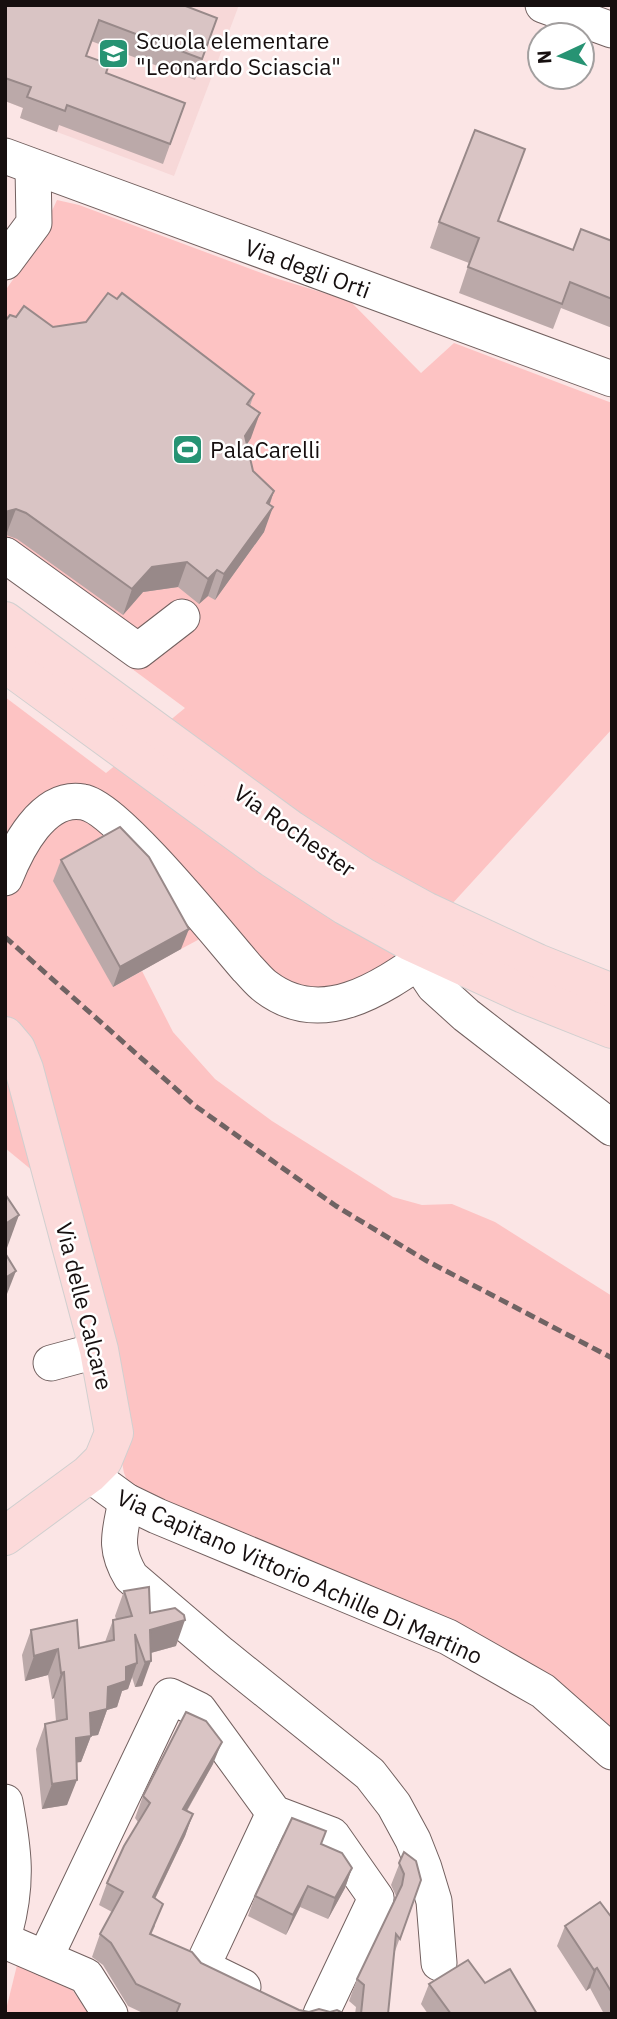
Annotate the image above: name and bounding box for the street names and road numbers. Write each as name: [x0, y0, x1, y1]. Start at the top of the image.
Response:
street label: Via degli Orti: [241, 231, 375, 305]
street label: Via Rochester: [228, 777, 362, 883]
street label: Via delle Calcare: [50, 1219, 120, 1393]
street label: Via Capitano Vittorio Achille Di Martino: [112, 1482, 488, 1670]

